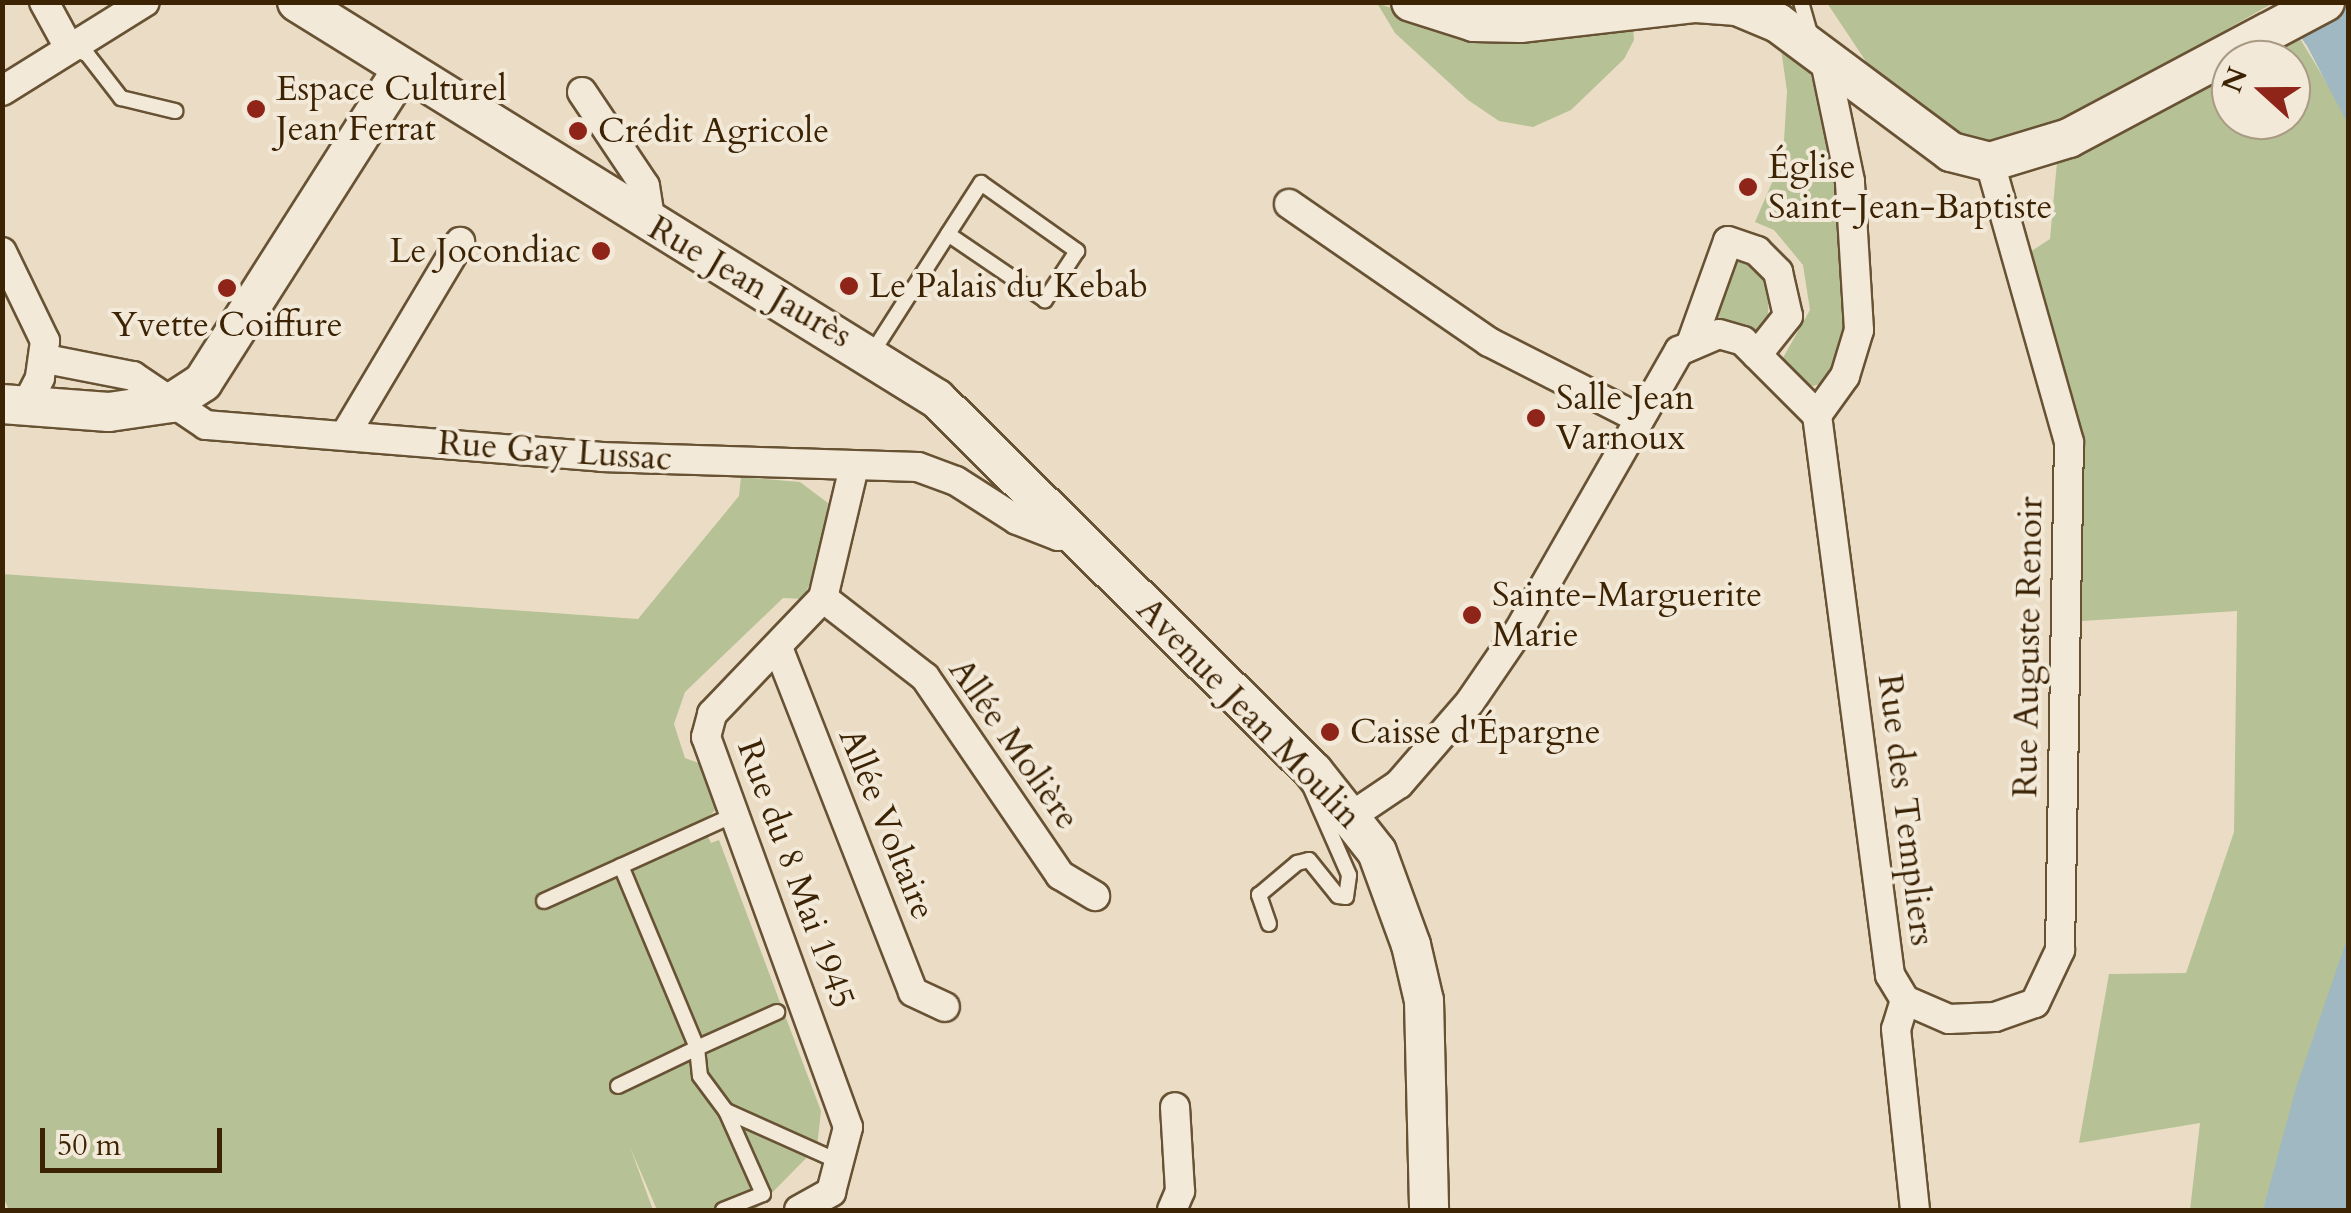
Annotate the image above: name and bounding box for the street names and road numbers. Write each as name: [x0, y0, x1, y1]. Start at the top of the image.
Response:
street label: Rue Jean Jaurès: [641, 207, 859, 357]
street label: Rue Gay Lussac: [437, 422, 673, 480]
street label: Rue Auguste Renoir: [2004, 496, 2052, 798]
street label: Avenue Jean Moulin: [1128, 589, 1370, 837]
street label: Allée Molière: [940, 650, 1088, 838]
street label: Rue des Templiers: [1869, 672, 1943, 948]
street label: Allée Voltaire: [830, 722, 944, 926]
street label: Rue du 8 Mai 1945: [728, 734, 864, 1014]

